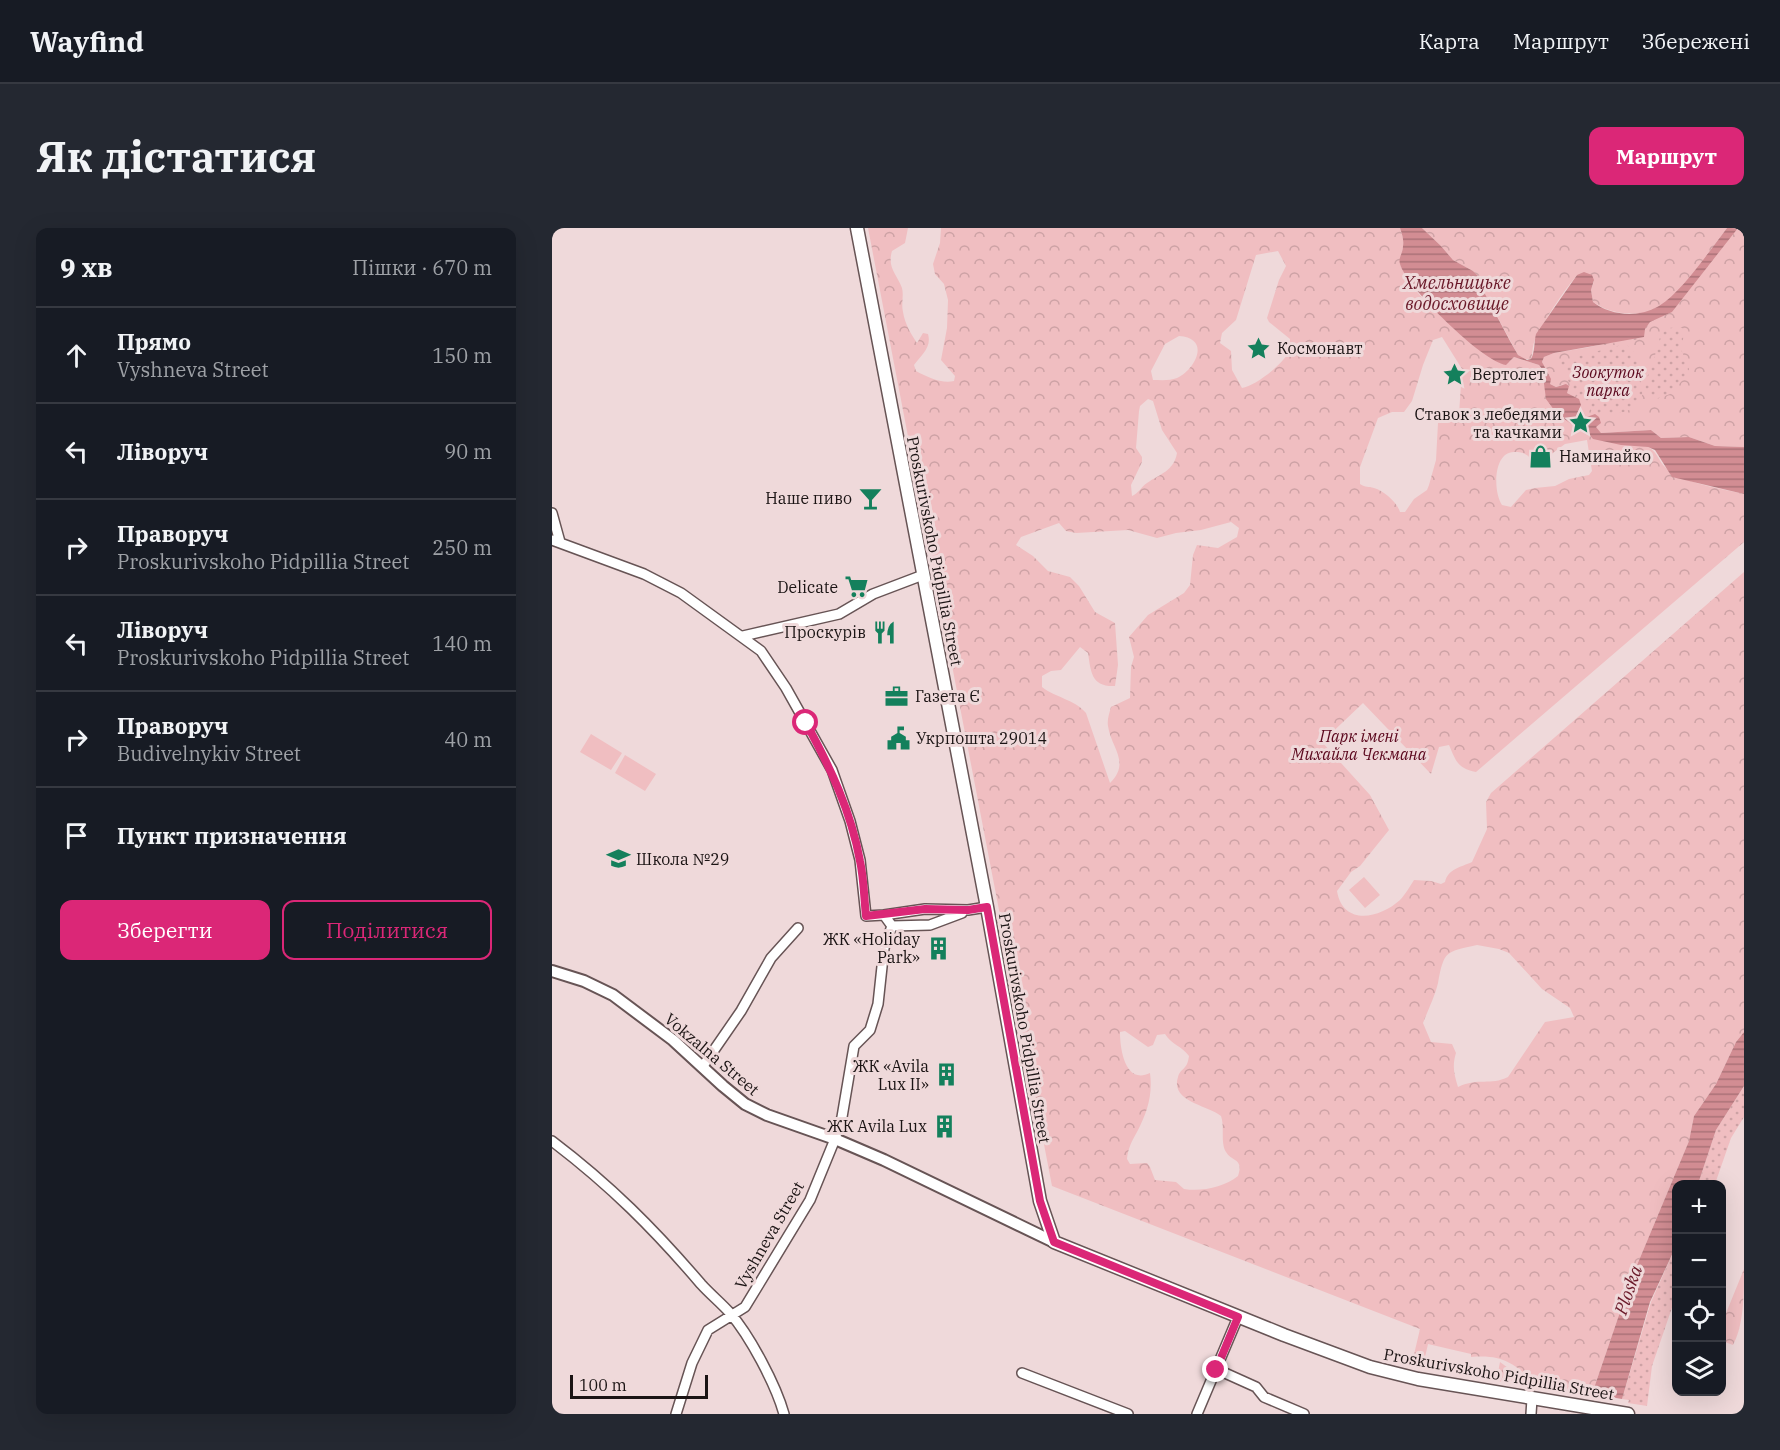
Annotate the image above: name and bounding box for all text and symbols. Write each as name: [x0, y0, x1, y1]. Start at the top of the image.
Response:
text: Wayfind: [30, 23, 144, 60]
text: Карта: [1419, 27, 1480, 55]
text: Маршрут: [1513, 27, 1609, 55]
text: Збережені: [1642, 27, 1750, 55]
button: Маршрут: [1589, 127, 1744, 185]
text: Як дістатися: [36, 129, 316, 184]
text: 9 хв: [60, 250, 113, 284]
text: Пішки · 670 m: [352, 254, 492, 281]
water label: Хмельницьке водосховище: [1401, 271, 1511, 315]
text: Прямо: [117, 327, 191, 356]
place icon: Космонавт: [1246, 335, 1272, 361]
place label: Космонавт: [1277, 338, 1363, 358]
icon: ahead: [60, 339, 93, 372]
text: 150 m: [432, 342, 492, 369]
text: Vyshneva Street: [117, 356, 269, 383]
place icon: Вертолет: [1441, 361, 1467, 387]
park label: Зоокуток парка: [1572, 362, 1644, 400]
place label: Вертолет: [1472, 364, 1545, 384]
place label: Ставок з лебедями та качками: [1414, 404, 1562, 442]
place icon: Ставок з лебедями та качками: [1567, 410, 1593, 436]
street label: Proskurivskoho Pidpillia Street: [903, 434, 967, 668]
icon: left: [60, 435, 93, 468]
text: Ліворуч: [117, 437, 208, 466]
text: 90 m: [444, 438, 492, 465]
shop icon: Наминайко: [1528, 443, 1554, 469]
place label: Наминайко: [1559, 446, 1651, 466]
bar icon: Наше пиво: [857, 485, 883, 511]
place label: Наше пиво: [765, 488, 852, 508]
text: Праворуч: [117, 519, 228, 548]
icon: right: [60, 531, 93, 564]
text: 250 m: [432, 534, 492, 561]
text: Proskurivskoho Pidpillia Street: [117, 548, 409, 575]
supermarket icon: Delicate: [843, 574, 869, 600]
place label: Delicate: [777, 577, 838, 597]
text: Ліворуч: [117, 615, 208, 644]
restaurant icon: Проскурів: [871, 619, 897, 645]
place label: Проскурів: [784, 622, 866, 642]
icon: left: [60, 627, 93, 660]
text: 140 m: [432, 630, 492, 657]
text: Proskurivskoho Pidpillia Street: [117, 644, 409, 671]
office icon: Газета Є: [884, 683, 910, 709]
place label: Газета Є: [915, 686, 980, 706]
route start: [792, 709, 818, 735]
text: Праворуч: [117, 711, 228, 740]
icon: right: [60, 723, 93, 756]
public building icon: Укрпошта 29014: [885, 725, 911, 751]
text: 40 m: [444, 726, 492, 753]
park label: Парк імені Михайла Чекмана: [1291, 726, 1427, 764]
place label: Укрпошта 29014: [916, 728, 1047, 748]
text: Budivelnykiv Street: [117, 740, 301, 767]
icon: arrive: [60, 819, 93, 852]
text: Пункт призначення: [117, 821, 347, 850]
school or university icon: Школа №29: [605, 846, 631, 872]
place label: Школа №29: [636, 849, 729, 869]
button: Зберегти: [60, 900, 270, 960]
button: Поділитися: [282, 900, 492, 960]
street label: Proskurivskoho Pidpillia Street: [995, 911, 1055, 1145]
place label: ЖК «Holiday Park»: [823, 929, 920, 967]
building icon: ЖК «Holiday Park»: [925, 935, 951, 961]
street label: Vokzalna Street: [661, 1009, 764, 1100]
place label: ЖК «Avila Lux II»: [853, 1056, 929, 1094]
building icon: ЖК «Avila Lux II»: [934, 1062, 960, 1088]
building icon: ЖК Avila Lux: [932, 1113, 958, 1139]
place label: ЖК Avila Lux: [827, 1116, 927, 1136]
street label: Vyshneva Street: [730, 1177, 808, 1292]
map controls: [1672, 1180, 1726, 1396]
button: +: [1672, 1180, 1726, 1234]
button: −: [1672, 1234, 1726, 1288]
water label: Ploska: [1609, 1262, 1647, 1319]
button: locate: [1672, 1288, 1726, 1342]
button: layers: [1672, 1342, 1726, 1396]
street label: Proskurivskoho Pidpillia Street: [1382, 1344, 1616, 1404]
route end: [1202, 1356, 1228, 1382]
scale bar: [570, 1372, 708, 1400]
text: 100 m: [579, 1375, 627, 1395]

